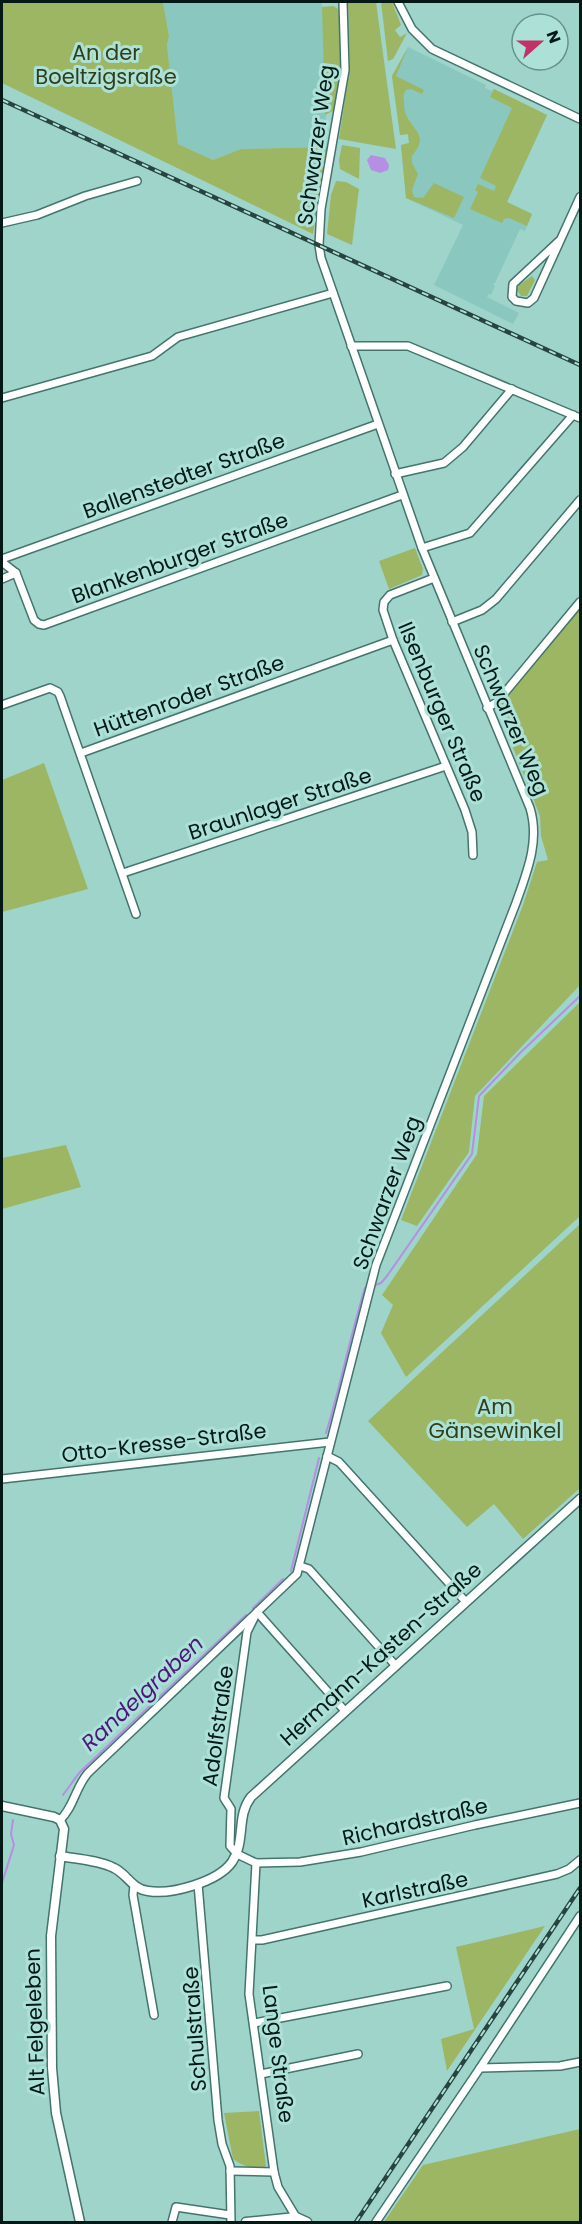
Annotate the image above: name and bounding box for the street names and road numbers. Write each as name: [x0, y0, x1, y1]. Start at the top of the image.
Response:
street label: Schwarzer Weg: [290, 63, 341, 227]
street label: Ballenstedter Straße: [79, 425, 289, 526]
street label: Blankenburger Straße: [68, 505, 292, 610]
street label: Ilsenburger Straße: [391, 617, 494, 806]
street label: Schwarzer Weg: [467, 640, 556, 800]
street label: Hüttenroder Straße: [89, 648, 288, 744]
street label: Braunlager Straße: [184, 760, 375, 847]
street label: Schwarzer Weg: [345, 1112, 428, 1274]
street label: Otto-Kresse-Straße: [60, 1416, 268, 1469]
street label: Hermann-Kasten-Straße: [273, 1555, 488, 1752]
street label: Adolfstraße: [195, 1664, 240, 1788]
street label: Richardstraße: [339, 1791, 490, 1852]
street label: Karlstraße: [359, 1864, 471, 1915]
street label: Alt Felgeleben: [17, 1948, 52, 2096]
street label: Schulstraße: [176, 1966, 213, 2092]
street label: Lange Straße: [256, 1983, 301, 2125]

